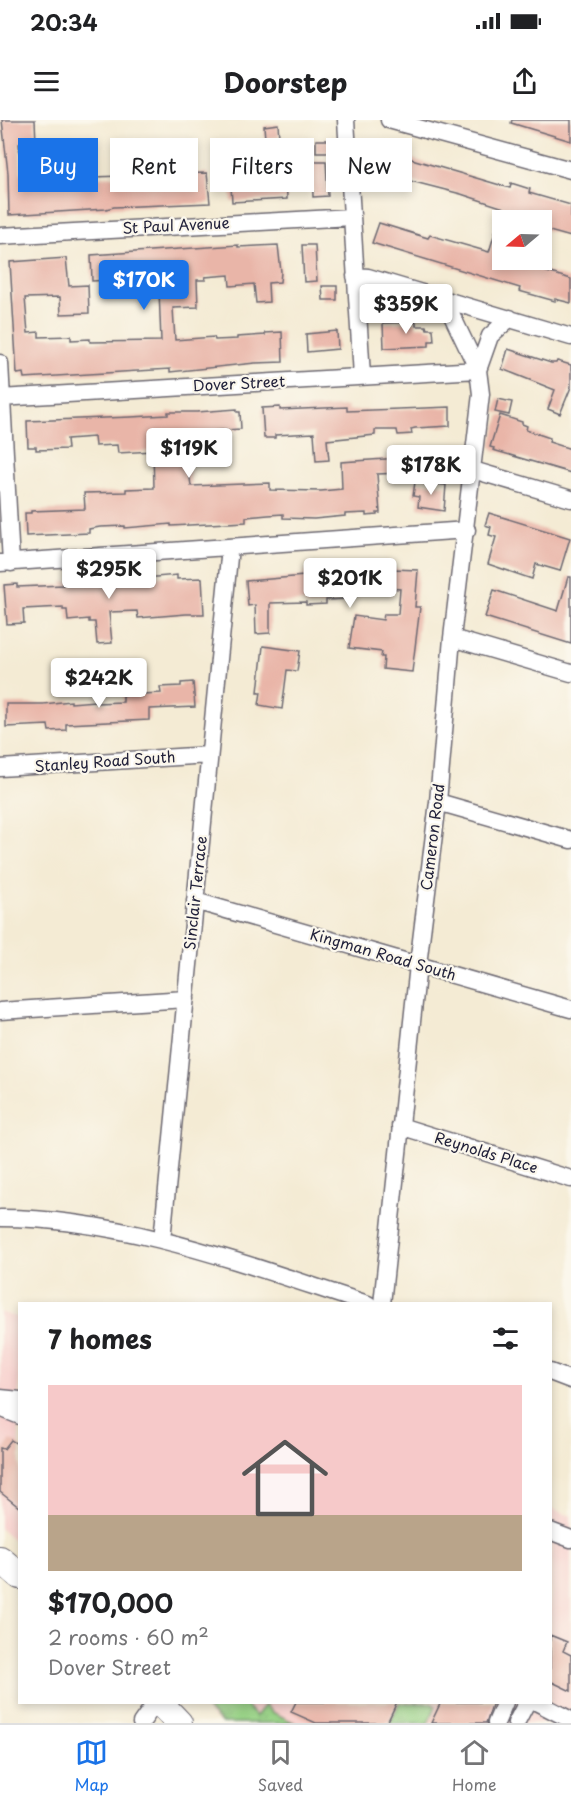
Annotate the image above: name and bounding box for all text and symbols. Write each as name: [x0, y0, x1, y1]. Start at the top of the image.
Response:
text: 20:34: [30, 5, 98, 38]
text: Doorstep: [223, 61, 348, 102]
icon: menu: [30, 65, 63, 98]
icon: share: [508, 65, 541, 98]
chip: Buy: [18, 138, 98, 192]
chip: Rent: [110, 138, 198, 192]
chip: Filters: [210, 138, 314, 192]
chip: New: [326, 138, 412, 192]
street label: St Paul Avenue: [122, 210, 230, 239]
north arrow: [492, 210, 552, 270]
map controls: [492, 210, 552, 270]
pin: $170K: [102, 260, 186, 311]
text: $170K: [113, 264, 175, 294]
pin: $359K: [364, 284, 448, 335]
text: $359K: [374, 288, 439, 318]
street label: Dover Street: [192, 369, 286, 396]
pin: $119K: [147, 428, 231, 479]
text: $119K: [160, 432, 218, 462]
pin: $178K: [389, 445, 473, 496]
text: $178K: [401, 449, 461, 479]
pin: $295K: [67, 549, 151, 600]
text: $295K: [76, 553, 142, 583]
pin: $201K: [308, 558, 392, 609]
text: $201K: [318, 562, 382, 592]
pin: $242K: [57, 658, 141, 709]
text: $242K: [65, 662, 133, 692]
street label: Stanley Road South: [34, 744, 176, 777]
street label: Cameron Road: [414, 782, 449, 892]
street label: Sinclair Terrace: [177, 835, 212, 951]
street label: Kingman Road South: [308, 922, 459, 985]
street label: Reynolds Place: [432, 1125, 541, 1178]
text: 7 homes: [48, 1319, 152, 1358]
icon: filters: [489, 1322, 522, 1355]
icon: home: [231, 1424, 339, 1532]
text: $170,000: [48, 1583, 173, 1622]
text: 2 rooms · 60 m²: [48, 1622, 209, 1652]
text: Dover Street: [48, 1652, 171, 1682]
tab: Map: [74, 1736, 109, 1796]
tab: Saved: [258, 1736, 303, 1796]
tab: Home: [452, 1736, 497, 1796]

